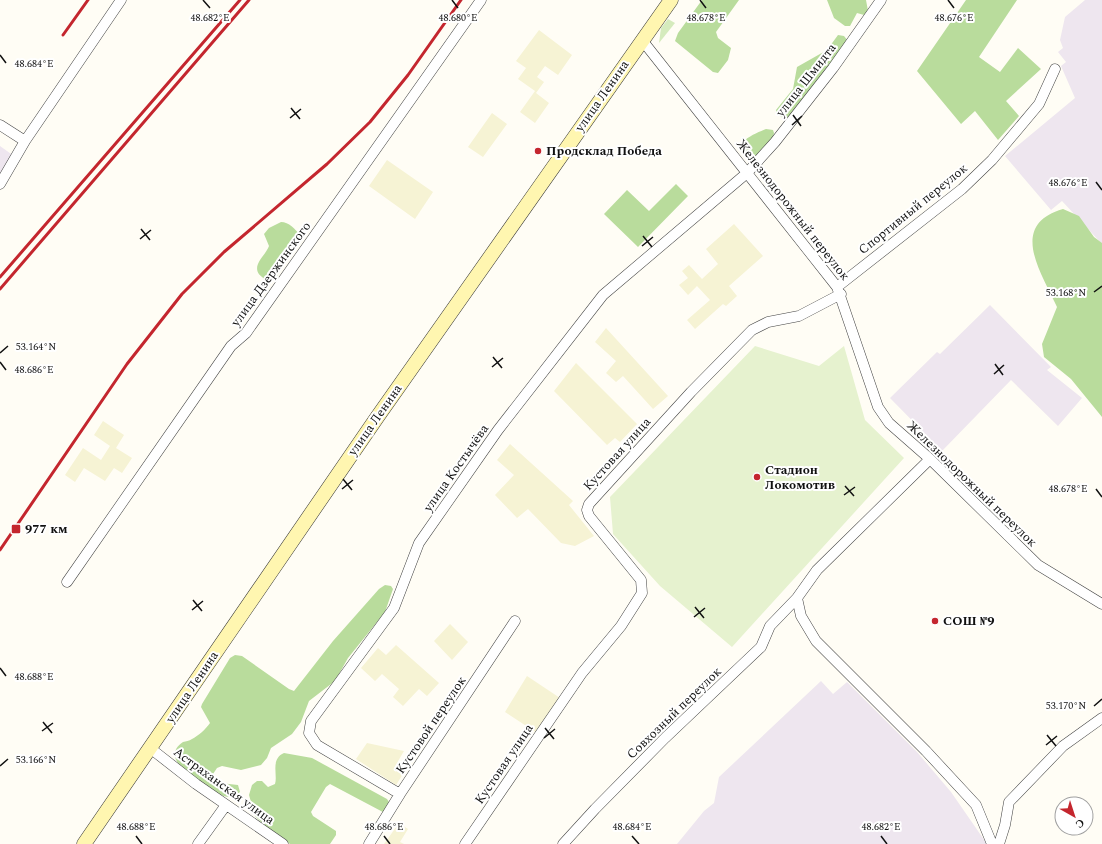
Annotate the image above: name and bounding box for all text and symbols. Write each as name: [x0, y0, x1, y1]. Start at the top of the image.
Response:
text: 48.682°E: [190, 10, 230, 26]
text: 48.680°E: [438, 10, 478, 26]
text: 48.678°E: [686, 10, 726, 26]
text: 48.676°E: [934, 10, 974, 26]
street label: улица Шмидта: [770, 38, 842, 122]
text: 48.684°E: [14, 56, 54, 72]
street label: улица Ленина: [569, 56, 635, 137]
street label: Железнодорожный переулок: [731, 135, 855, 285]
place label: Продсклад Победа: [546, 141, 662, 161]
marker: Продсклад Победа: [533, 146, 543, 156]
street label: Спортивный переулок: [854, 159, 972, 259]
text: 48.676°E: [1048, 175, 1088, 191]
street label: улица Дзержинского: [225, 217, 316, 332]
text: 53.168°N: [1046, 285, 1086, 301]
text: 53.164°N: [16, 339, 56, 355]
text: 48.686°E: [14, 362, 54, 378]
street label: улица Ленина: [342, 380, 408, 461]
street label: Кустовая улица: [578, 412, 656, 495]
street label: Железнодорожный переулок: [902, 416, 1042, 552]
street label: улица Костычёва: [418, 419, 494, 517]
place label: Стадион Локомотив: [765, 460, 835, 495]
marker: Стадион Локомотив: [752, 472, 762, 482]
text: 48.678°E: [1048, 481, 1088, 497]
place label: 977 км: [25, 519, 68, 539]
marker: 977 км: [10, 523, 22, 535]
place label: СОШ №9: [943, 611, 995, 631]
marker: СОШ №9: [930, 616, 940, 626]
street label: улица Ленина: [160, 646, 224, 728]
street label: Совхозный переулок: [622, 662, 726, 764]
text: 48.688°E: [14, 669, 54, 685]
street label: Кустовой переулок: [391, 672, 471, 778]
text: 53.170°N: [1046, 698, 1086, 714]
street label: Кустовая улица: [470, 719, 539, 808]
street label: Астраханская улица: [169, 742, 279, 830]
text: 53.166°N: [16, 752, 56, 768]
north arrow: [1054, 796, 1094, 836]
text: С: [1071, 814, 1088, 833]
text: 48.688°E: [116, 819, 156, 835]
text: 48.686°E: [364, 819, 404, 835]
text: 48.684°E: [612, 819, 652, 835]
text: 48.682°E: [861, 819, 901, 835]

